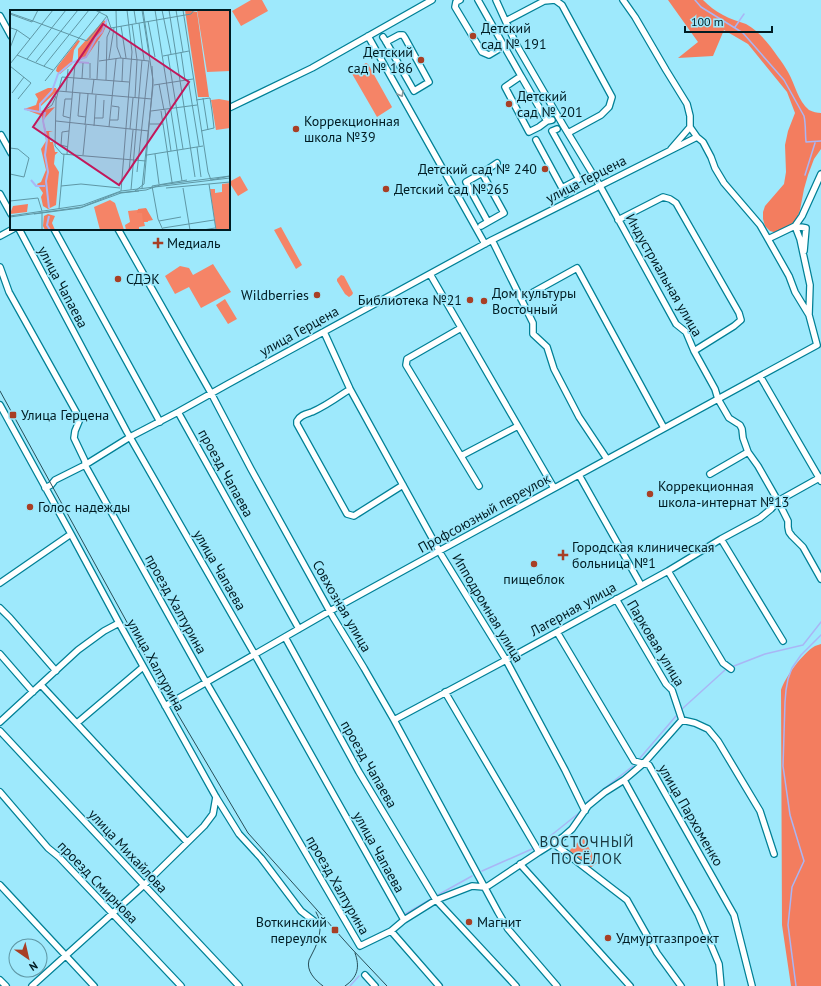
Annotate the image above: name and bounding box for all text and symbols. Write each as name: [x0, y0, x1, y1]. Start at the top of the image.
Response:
scale bar: [685, 8, 772, 34]
inset map: [10, 10, 230, 230]
text: 100 m: [691, 14, 724, 29]
place label: Детский сад № 191: [481, 19, 547, 53]
marker: Детский сад № 191: [468, 31, 478, 41]
place label: Детский сад № 186: [347, 43, 413, 77]
marker: Детский сад № 186: [416, 55, 426, 65]
place label: Детский сад № 201: [517, 87, 583, 121]
one-way arrow: [397, 90, 404, 97]
marker: Детский сад № 201: [504, 99, 514, 109]
place label: Коррекционная школа №39: [304, 112, 400, 146]
marker: Коррекционная школа №39: [291, 124, 301, 134]
street label: улица Герцена: [543, 151, 629, 207]
place label: Детский сад № 240: [418, 160, 537, 178]
marker: Детский сад № 240: [540, 164, 550, 174]
place label: Детский сад №265: [394, 180, 509, 198]
marker: Детский сад №265: [381, 184, 391, 194]
street label: Индустриальная улица: [621, 210, 707, 340]
place label: Медиаль: [167, 234, 221, 252]
marker: Медиаль: [152, 237, 164, 249]
street label: улица Чапаева: [34, 243, 92, 331]
place label: СДЭК: [126, 270, 160, 288]
marker: СДЭК: [113, 274, 123, 284]
place label: Дом культуры Восточный: [492, 284, 576, 318]
place label: Wildberries: [241, 286, 309, 304]
marker: Wildberries: [312, 290, 322, 300]
place label: Библиотека №21: [358, 291, 462, 309]
marker: Библиотека №21: [465, 295, 475, 305]
marker: Дом культуры Восточный: [479, 296, 489, 306]
street label: улица Герцена: [256, 302, 342, 360]
place label: Улица Герцена: [21, 406, 109, 424]
marker: Улица Герцена: [8, 410, 18, 420]
street label: проезд Чапаева: [194, 426, 258, 520]
street label: Профсоюзный переулок: [415, 469, 554, 557]
place label: Коррекционная школа-интернат №13: [658, 477, 790, 511]
marker: Коррекционная школа-интернат №13: [645, 489, 655, 499]
place label: Голос надежды: [38, 498, 130, 516]
marker: Голос надежды: [25, 502, 35, 512]
street label: улица Чапаева: [190, 526, 250, 614]
place label: Городская клиническая больница №1: [572, 538, 714, 572]
marker: Городская клиническая больница №1: [557, 549, 569, 561]
street label: Ипподромная улица: [448, 550, 528, 666]
street label: проезд Халтурина: [141, 551, 211, 657]
street label: Совхозная улица: [308, 557, 376, 655]
marker: пищеблок: [529, 559, 539, 569]
place label: пищеблок: [503, 570, 565, 588]
street label: Лагерная улица: [526, 578, 619, 641]
street label: Парковая улица: [623, 596, 689, 690]
street label: улица Халтурина: [123, 615, 189, 715]
street label: проезд Чапаева: [337, 717, 401, 811]
street label: улица Пархоменко: [654, 761, 728, 869]
street label: улица Михайлова: [84, 805, 172, 897]
street label: улица Чапаева: [349, 808, 409, 896]
street label: проезд Халтурина: [302, 832, 374, 938]
district label: ВОСТОЧНЫЙ ПОСЁЛОК: [540, 832, 635, 868]
street label: проезд Смирнова: [54, 837, 142, 927]
place label: Воткинский переулок: [256, 913, 327, 947]
place label: Магнит: [477, 913, 521, 931]
marker: Магнит: [464, 917, 474, 927]
marker: Воткинский переулок: [330, 925, 340, 935]
place label: Удмуртгазпроект: [616, 929, 719, 947]
marker: Удмуртгазпроект: [603, 933, 613, 943]
north arrow: [8, 938, 48, 978]
text: N: [27, 958, 41, 974]

